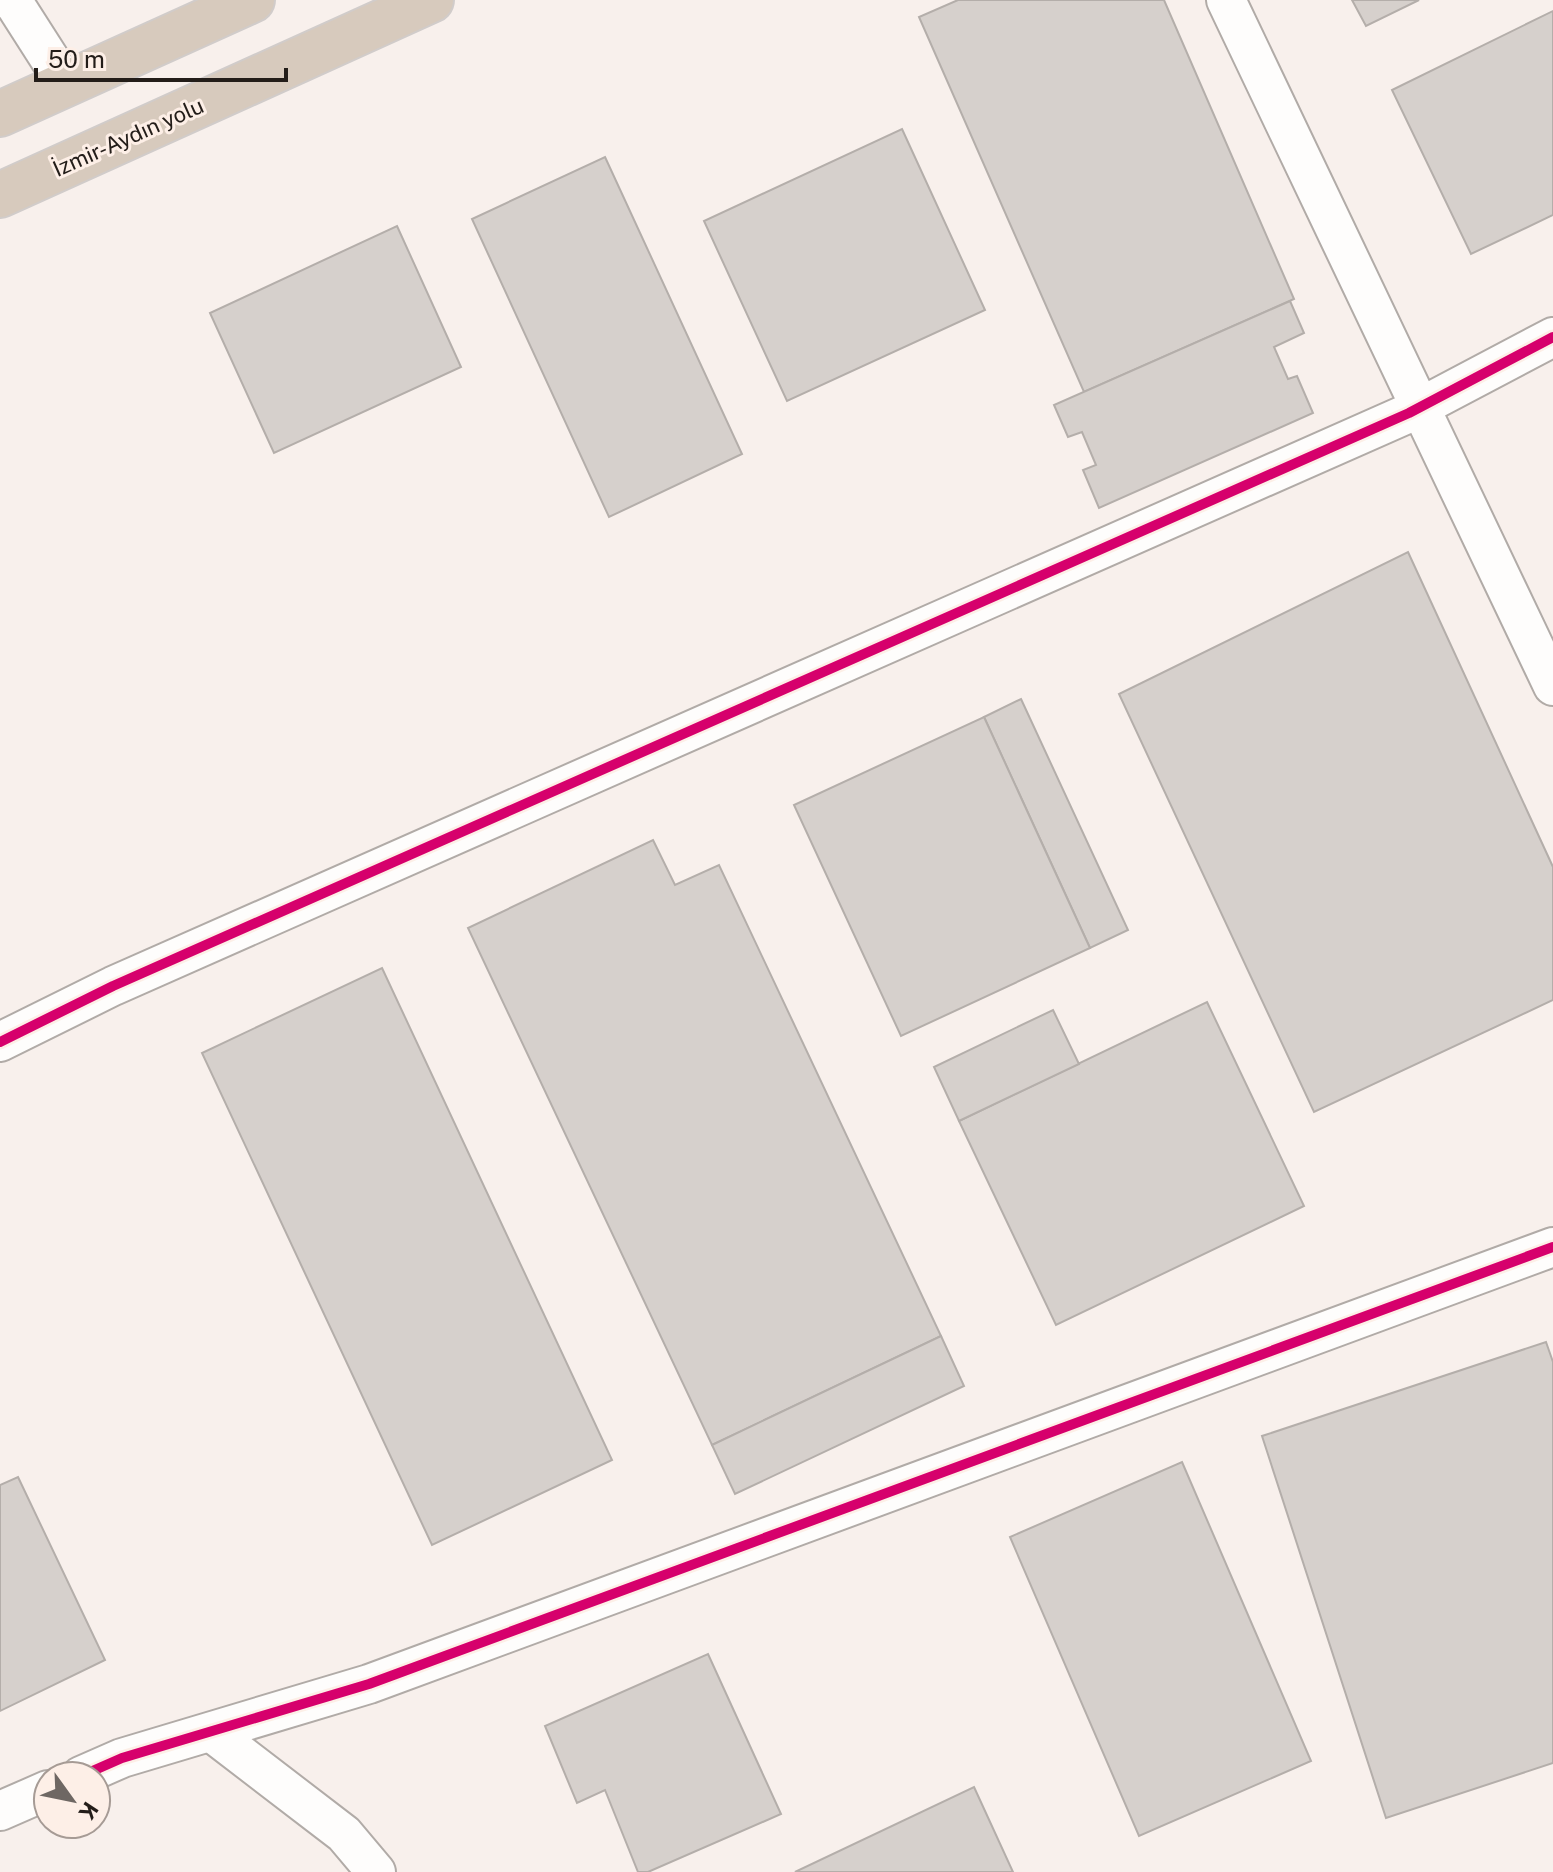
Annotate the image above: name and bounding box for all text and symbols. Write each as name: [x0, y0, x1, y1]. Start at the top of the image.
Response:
scale bar: [36, 32, 286, 82]
text: 50 m: [48, 45, 105, 73]
street label: İzmir-Aydın yolu: [48, 91, 207, 182]
north arrow: [32, 1760, 112, 1840]
text: K: [73, 1797, 104, 1825]

